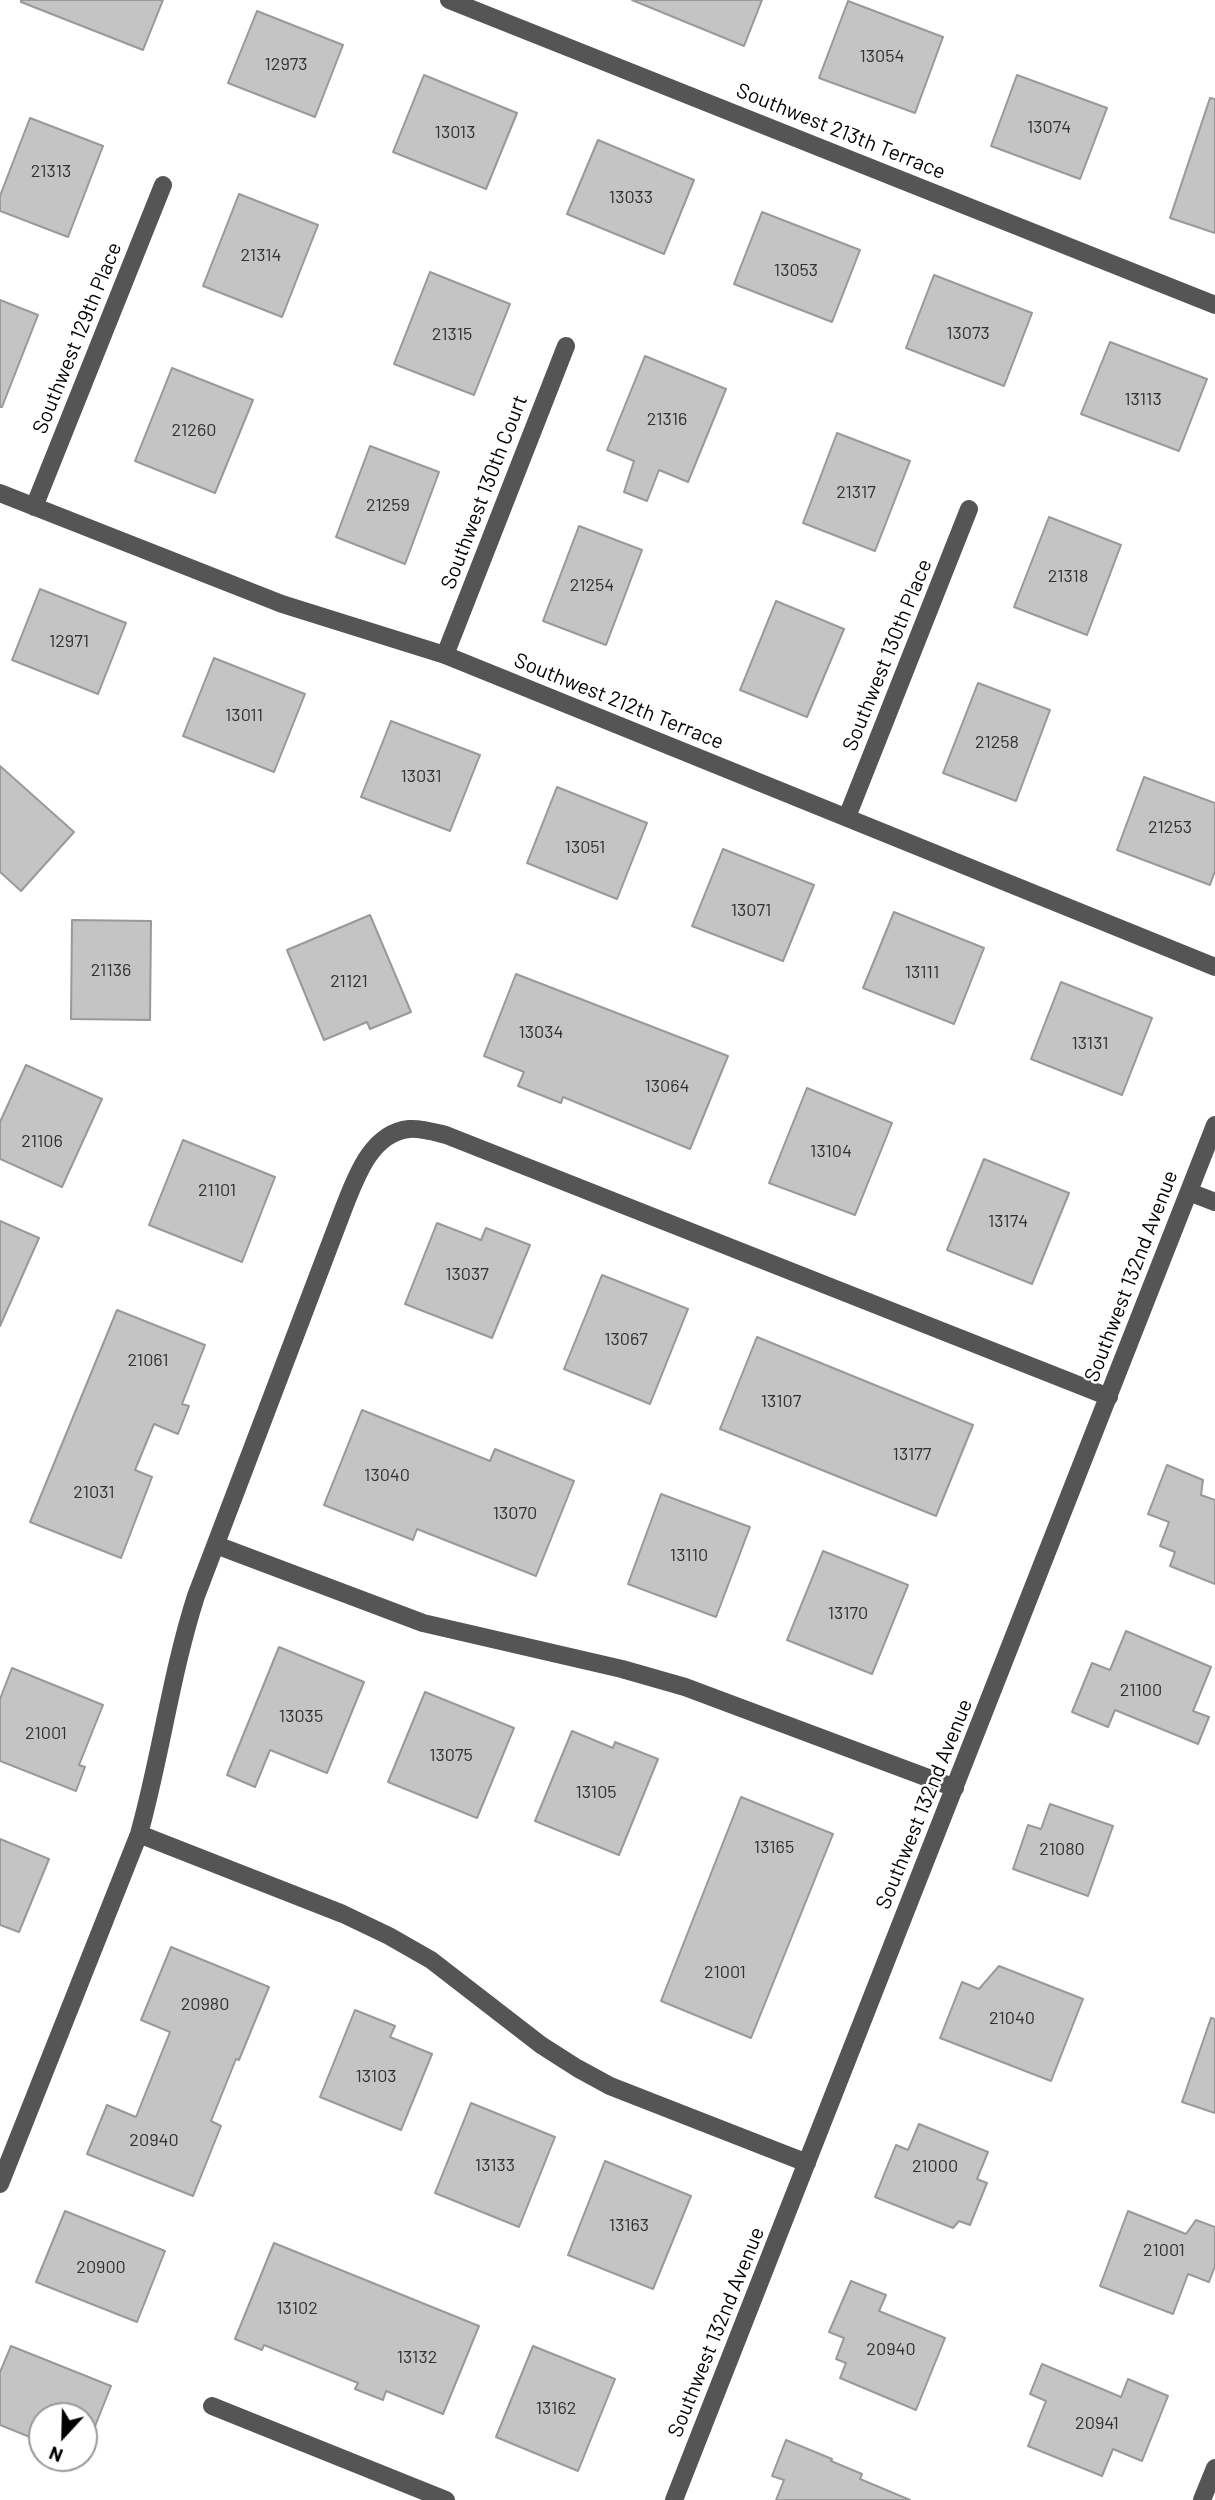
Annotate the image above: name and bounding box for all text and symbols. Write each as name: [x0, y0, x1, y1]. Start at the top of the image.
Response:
house number: 13054: [860, 45, 904, 67]
house number: 12973: [264, 53, 308, 75]
street label: Southwest 213th Terrace: [733, 77, 949, 185]
house number: 13074: [1027, 116, 1071, 138]
house number: 13013: [435, 121, 475, 143]
house number: 21313: [31, 160, 71, 182]
house number: 13033: [609, 186, 653, 208]
street label: Southwest 129th Place: [27, 239, 127, 437]
house number: 21314: [240, 244, 282, 266]
house number: 13053: [774, 259, 818, 281]
house number: 13073: [946, 322, 990, 344]
house number: 21315: [432, 323, 472, 345]
house number: 13113: [1124, 388, 1162, 410]
street label: Southwest 130th Court: [435, 391, 533, 593]
house number: 21316: [647, 408, 687, 430]
house number: 21260: [172, 419, 216, 441]
house number: 21317: [836, 481, 876, 503]
house number: 21259: [366, 494, 410, 516]
street label: Southwest 130th Place: [837, 555, 937, 755]
house number: 21318: [1048, 565, 1088, 587]
house number: 21254: [570, 574, 614, 596]
house number: 12971: [49, 630, 89, 652]
street label: Southwest 212th Terrace: [510, 647, 728, 755]
house number: 13011: [225, 704, 263, 726]
house number: 21258: [975, 731, 1019, 753]
house number: 13031: [400, 765, 442, 787]
house number: 21253: [1148, 816, 1192, 838]
house number: 13051: [565, 836, 605, 858]
house number: 13071: [731, 899, 771, 921]
house number: 21136: [91, 959, 131, 981]
house number: 13111: [905, 961, 939, 983]
house number: 21121: [330, 970, 368, 992]
house number: 13034: [519, 1021, 563, 1043]
house number: 13131: [1071, 1032, 1109, 1054]
house number: 13064: [645, 1075, 689, 1097]
house number: 21106: [21, 1130, 63, 1152]
house number: 13104: [810, 1140, 852, 1162]
street label: Southwest 132nd Avenue: [1079, 1167, 1183, 1385]
house number: 21101: [198, 1179, 236, 1201]
house number: 13174: [988, 1210, 1028, 1232]
house number: 13037: [445, 1263, 489, 1285]
house number: 13067: [604, 1328, 648, 1350]
house number: 21061: [127, 1349, 169, 1371]
house number: 13107: [761, 1390, 801, 1412]
house number: 13177: [893, 1443, 931, 1465]
house number: 13040: [364, 1464, 410, 1486]
house number: 21031: [73, 1481, 115, 1503]
house number: 13070: [493, 1502, 537, 1524]
house number: 13110: [670, 1544, 708, 1566]
house number: 13170: [828, 1602, 868, 1624]
house number: 21100: [1120, 1679, 1162, 1701]
street label: Southwest 132nd Avenue: [870, 1695, 978, 1913]
house number: 13035: [279, 1705, 323, 1727]
house number: 21001: [25, 1722, 67, 1744]
house number: 13075: [429, 1744, 473, 1766]
house number: 13105: [575, 1781, 617, 1803]
house number: 13165: [754, 1836, 794, 1858]
house number: 21080: [1039, 1838, 1085, 1860]
house number: 21001: [704, 1961, 746, 1983]
house number: 20980: [181, 1993, 229, 2015]
house number: 21040: [989, 2007, 1035, 2029]
house number: 13103: [355, 2065, 397, 2087]
house number: 20940: [129, 2129, 179, 2151]
house number: 13133: [475, 2154, 515, 2176]
house number: 21000: [912, 2155, 958, 2177]
house number: 13163: [609, 2214, 649, 2236]
street label: Southwest 132nd Avenue: [662, 2223, 770, 2441]
house number: 21001: [1143, 2239, 1185, 2261]
house number: 20900: [76, 2256, 126, 2278]
house number: 13102: [276, 2297, 318, 2319]
house number: 20940: [866, 2338, 916, 2360]
house number: 13132: [397, 2346, 437, 2368]
house number: 13162: [536, 2397, 576, 2419]
north arrow: [28, 2402, 98, 2472]
house number: 20941: [1075, 2412, 1119, 2434]
text: N: [46, 2442, 66, 2468]

